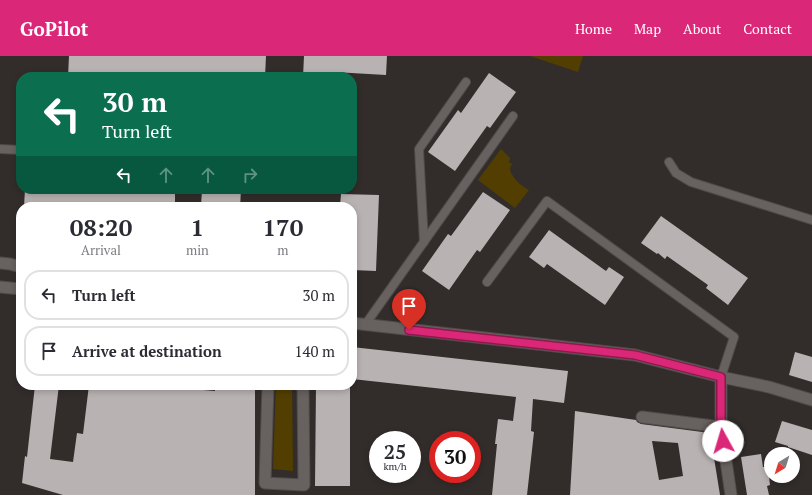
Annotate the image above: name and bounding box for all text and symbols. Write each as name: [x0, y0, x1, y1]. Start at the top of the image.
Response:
text: GoPilot: [20, 16, 88, 41]
text: Home: [575, 19, 612, 38]
text: Map: [634, 19, 661, 38]
text: About: [683, 19, 721, 38]
text: Contact: [743, 19, 792, 38]
text: 30 m: [102, 83, 167, 120]
icon: left: [36, 88, 88, 140]
text: Turn left: [102, 119, 172, 143]
icon: left: [113, 164, 135, 186]
icon: ahead: [155, 164, 177, 186]
icon: ahead: [197, 164, 219, 186]
icon: right: [239, 164, 261, 186]
text: 08:20: [70, 211, 132, 243]
text: 1: [191, 211, 204, 243]
text: 170: [263, 211, 303, 243]
text: Arrival: [81, 241, 121, 259]
text: min: [186, 241, 209, 259]
text: m: [277, 241, 289, 259]
icon: left: [38, 284, 60, 306]
text: Turn left: [72, 285, 136, 305]
text: 30 m: [302, 285, 335, 305]
pin: [392, 289, 426, 330]
icon: arrive: [398, 295, 420, 317]
icon: arrive: [38, 340, 60, 362]
text: Arrive at destination: [72, 341, 222, 361]
text: 140 m: [294, 341, 335, 361]
position arrow: [702, 420, 744, 462]
speed limit sign: 30: [429, 431, 481, 483]
text: 25: [384, 438, 406, 465]
north arrow: [764, 447, 800, 483]
map controls: [764, 447, 800, 483]
text: km/h: [383, 460, 407, 473]

